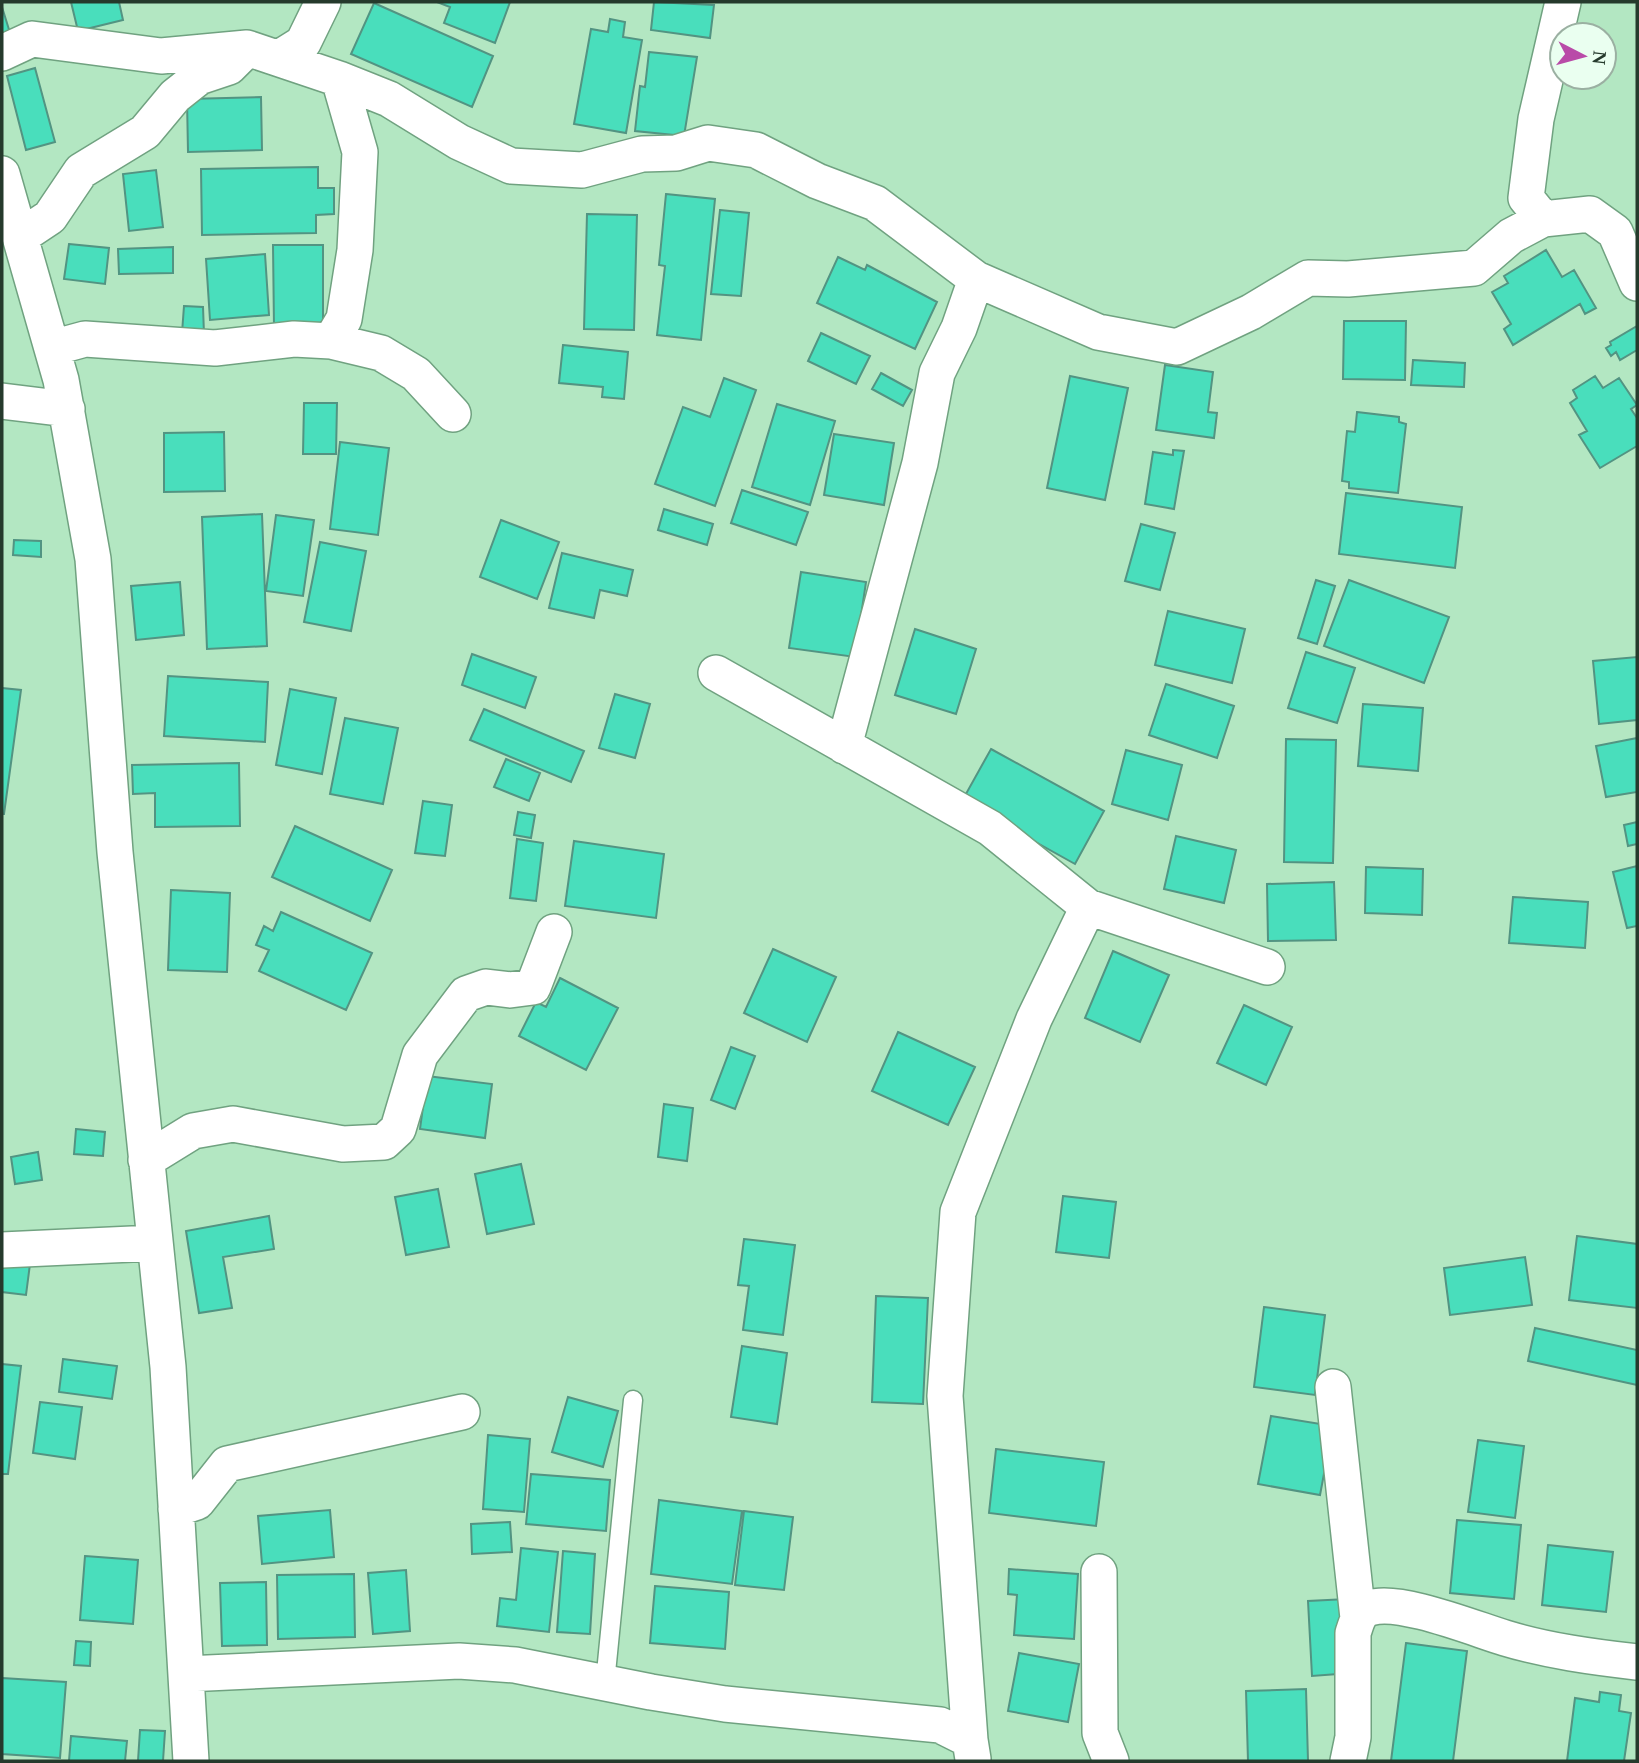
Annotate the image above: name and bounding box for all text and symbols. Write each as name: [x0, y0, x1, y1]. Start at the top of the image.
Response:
north arrow: [1548, 21, 1618, 91]
text: N: [1588, 50, 1611, 66]

